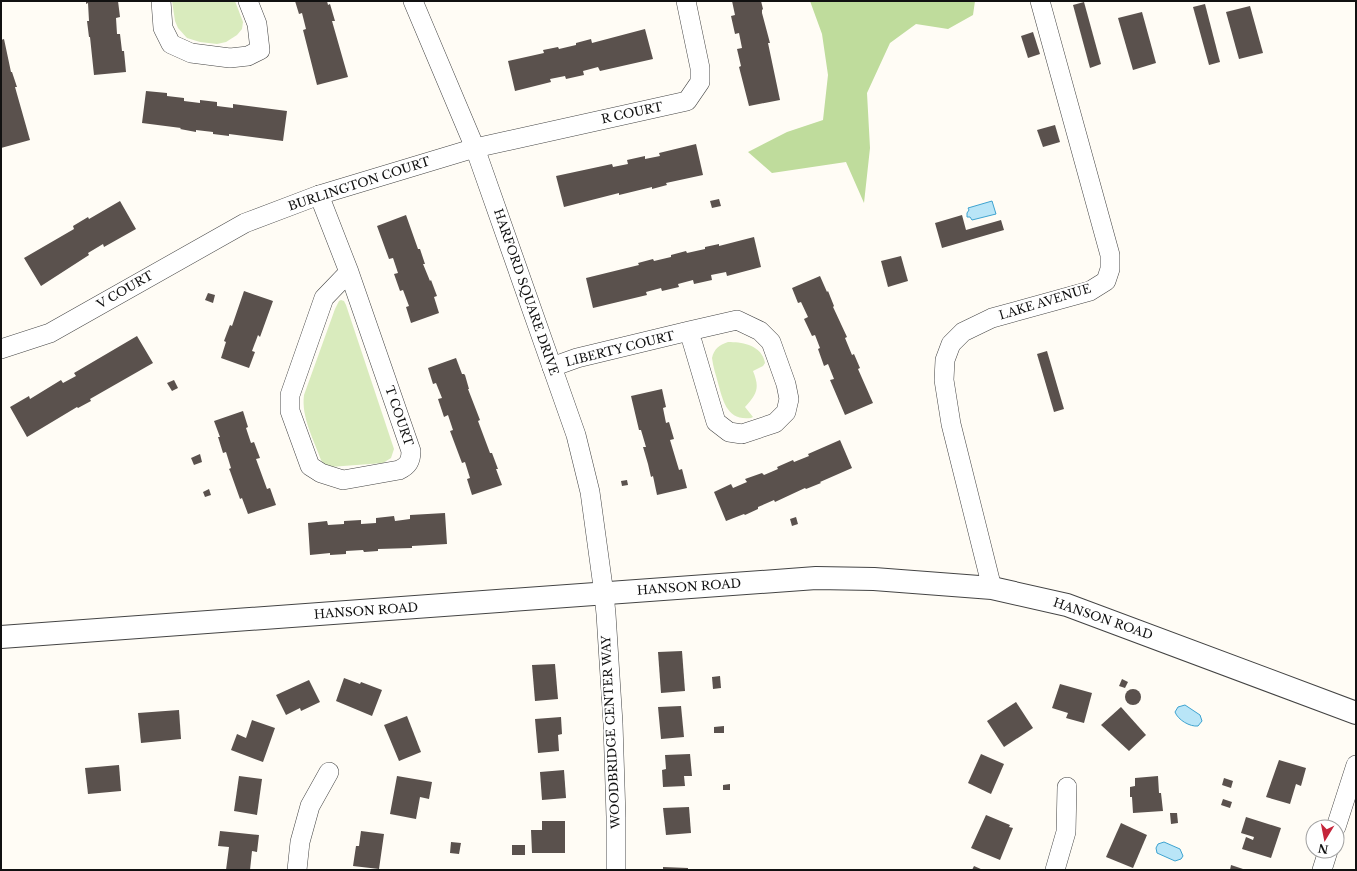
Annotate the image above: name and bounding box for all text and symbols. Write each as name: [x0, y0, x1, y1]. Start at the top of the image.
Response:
street label: R COURT: [600, 99, 664, 126]
street label: BURLINGTON COURT: [286, 153, 432, 214]
street label: HARFORD SQUARE DRIVE: [491, 207, 562, 377]
street label: V COURT: [93, 267, 156, 312]
street label: LAKE AVENUE: [997, 280, 1093, 323]
street label: LIBERTY COURT: [564, 328, 676, 369]
street label: T COURT: [382, 384, 417, 448]
street label: HANSON ROAD: [636, 575, 742, 598]
street label: HANSON ROAD: [1051, 594, 1155, 643]
street label: HANSON ROAD: [313, 599, 419, 622]
street label: WOODBRIDGE CENTER WAY: [598, 635, 623, 830]
north arrow: [1305, 819, 1345, 859]
text: N: [1316, 841, 1330, 857]

